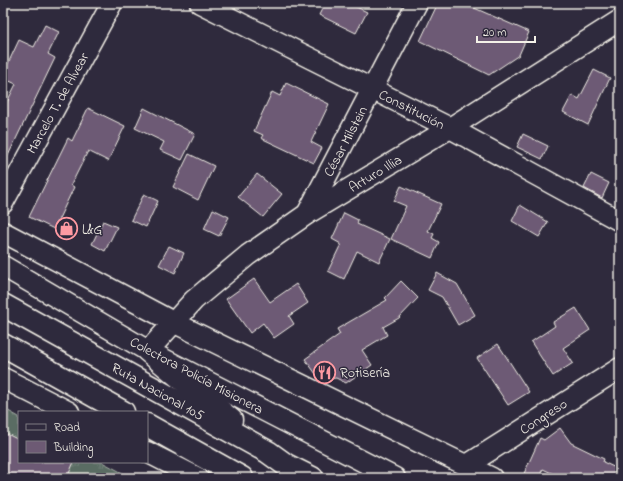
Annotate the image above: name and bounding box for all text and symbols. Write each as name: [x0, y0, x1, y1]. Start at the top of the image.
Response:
scale bar: [477, 18, 535, 44]
text: 20 m: [483, 24, 506, 42]
street label: Marcelo T. de Alvear: [22, 49, 95, 158]
street label: Constitución: [375, 85, 448, 136]
street label: César Milstein: [319, 103, 374, 181]
street label: Arturo Illia: [345, 150, 406, 198]
shop icon: L&G: [53, 216, 79, 242]
place label: L&G: [82, 220, 103, 241]
street label: Colectora Policía Misionera: [126, 332, 267, 420]
street label: Ruta Nacional 105: [107, 358, 208, 427]
restaurant icon: Rotisería: [311, 359, 337, 385]
place label: Rotisería: [340, 363, 390, 384]
street label: Congreso: [516, 394, 572, 441]
legend: [18, 411, 148, 463]
text: Road: [54, 419, 80, 437]
text: Building: [53, 439, 93, 458]

